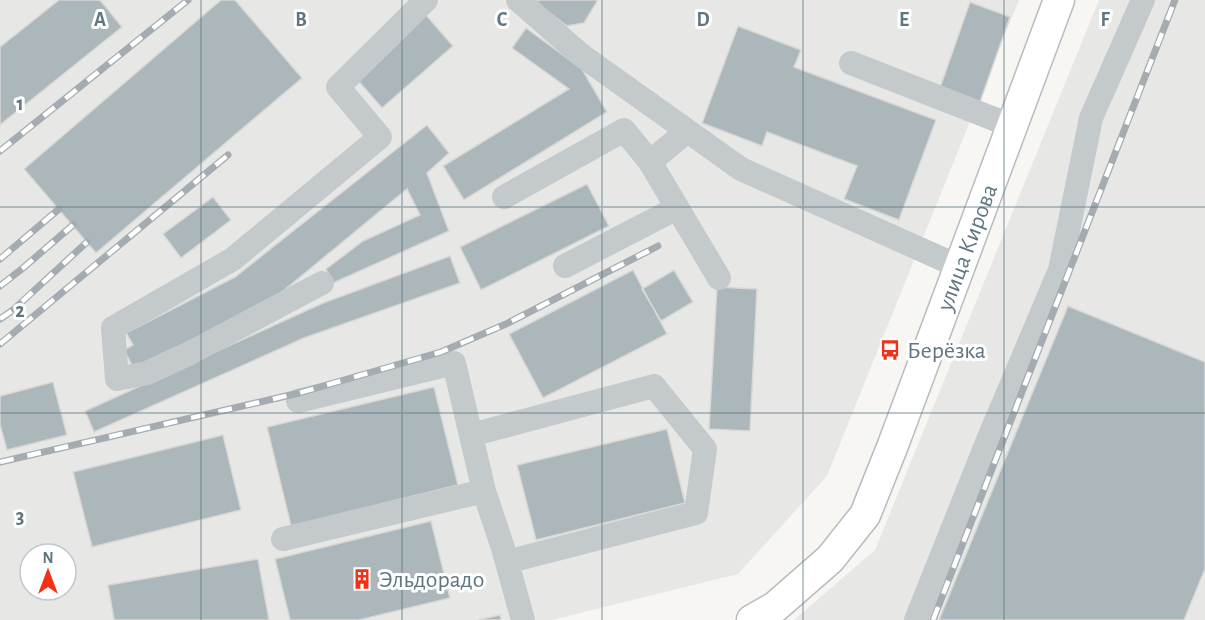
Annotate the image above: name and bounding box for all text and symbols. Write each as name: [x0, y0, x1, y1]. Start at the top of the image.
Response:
text: A: [94, 10, 106, 30]
text: B: [295, 10, 307, 30]
text: C: [497, 10, 508, 30]
text: D: [696, 10, 710, 30]
text: E: [899, 10, 909, 30]
text: F: [1100, 10, 1110, 30]
text: 1: [16, 94, 24, 114]
street label: улица Кирова: [933, 181, 1002, 315]
text: 2: [15, 301, 25, 321]
bus stop icon: Берёзка: [878, 338, 902, 362]
place label: Берёзка: [907, 339, 986, 363]
text: 3: [16, 507, 24, 527]
north arrow: [18, 542, 78, 602]
text: N: [42, 550, 54, 566]
building icon: Эльдорадо: [350, 567, 374, 591]
place label: Эльдорадо: [379, 568, 484, 592]

